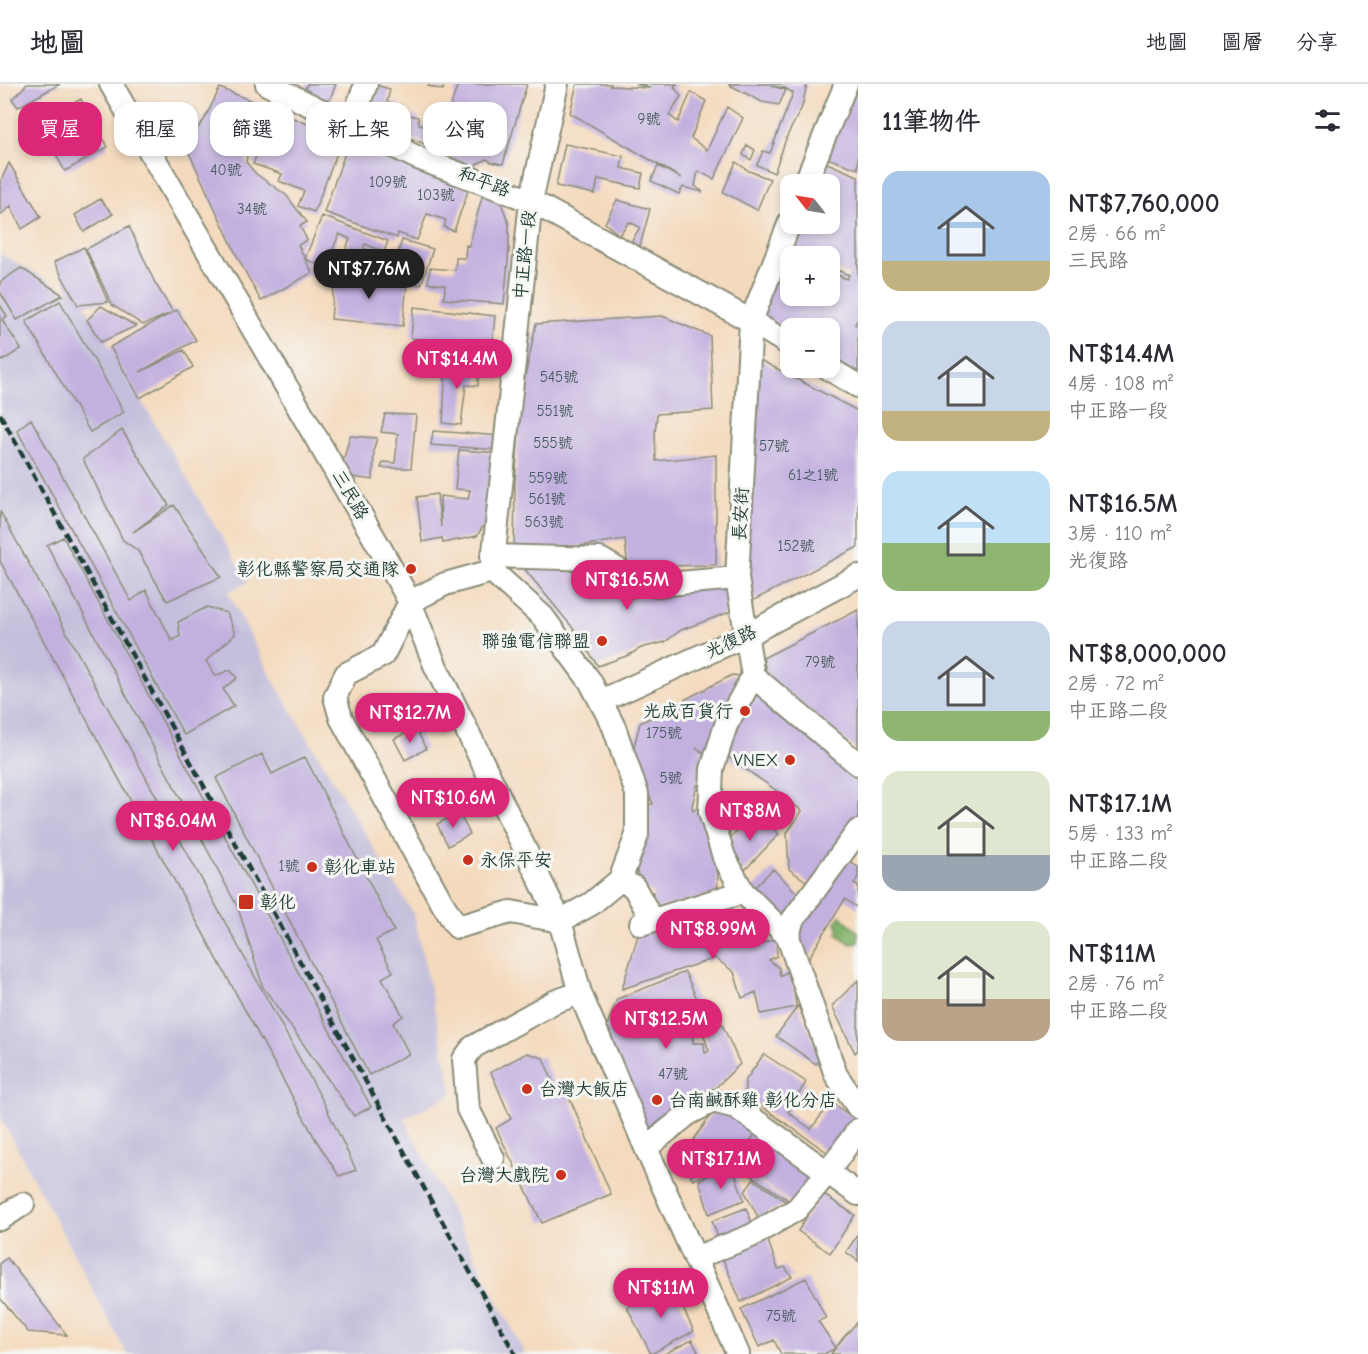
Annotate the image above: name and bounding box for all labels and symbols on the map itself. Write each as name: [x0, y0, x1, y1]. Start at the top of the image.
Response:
house number: 9號: [638, 110, 660, 128]
house number: 40號: [210, 161, 242, 179]
street label: 和平路: [455, 163, 513, 201]
house number: 109號: [369, 173, 407, 191]
north arrow: [780, 174, 840, 234]
house number: 103號: [417, 186, 455, 204]
house number: 34號: [237, 200, 267, 218]
street label: 中正路一段: [510, 209, 540, 301]
pin: NT$7.76M: [307, 249, 431, 300]
pin: NT$14.4M: [395, 339, 519, 390]
house number: 545號: [540, 368, 578, 386]
house number: 551號: [536, 402, 574, 420]
house number: 555號: [533, 434, 573, 452]
house number: 57號: [759, 437, 789, 455]
street label: 三民路: [327, 466, 373, 524]
house number: 61之1號: [788, 466, 838, 484]
house number: 559號: [528, 469, 568, 487]
street label: 長安街: [729, 486, 753, 542]
house number: 561號: [528, 490, 566, 508]
house number: 563號: [525, 513, 563, 531]
house number: 152號: [778, 537, 814, 555]
place label: 彰化縣警察局交通隊: [237, 559, 399, 580]
pin: NT$16.5M: [565, 560, 689, 611]
marker: 彰化縣警察局交通隊: [404, 562, 418, 576]
street label: 光復路: [702, 621, 760, 663]
place label: 聯強電信聯盟: [482, 631, 590, 652]
marker: 聯強電信聯盟: [595, 634, 609, 648]
house number: 79號: [805, 653, 835, 671]
pin: NT$12.7M: [348, 693, 472, 744]
place label: 光成百貨行: [643, 701, 733, 722]
marker: 光成百貨行: [738, 704, 752, 718]
house number: 175號: [646, 724, 682, 742]
place label: VNEX: [733, 750, 778, 771]
marker: VNEX: [783, 753, 797, 767]
house number: 5號: [659, 769, 683, 787]
pin: NT$10.6M: [391, 778, 515, 829]
pin: NT$8M: [708, 791, 792, 842]
pin: NT$6.04M: [111, 801, 235, 852]
place label: 永保平安: [480, 850, 552, 871]
marker: 永保平安: [461, 853, 475, 867]
house number: 1號: [279, 857, 299, 875]
place label: 彰化車站: [324, 857, 396, 878]
marker: 彰化車站: [305, 860, 319, 874]
place label: 彰化: [260, 892, 296, 913]
marker: 彰化: [237, 893, 255, 911]
pin: NT$8.99M: [651, 909, 775, 960]
pin: NT$12.5M: [604, 999, 728, 1050]
house number: 47號: [658, 1065, 688, 1083]
place label: 台灣大飯店: [539, 1079, 629, 1100]
marker: 台灣大飯店: [520, 1082, 534, 1096]
place label: 台南鹹酥雞 彰化分店: [669, 1090, 837, 1111]
marker: 台南鹹酥雞 彰化分店: [650, 1093, 664, 1107]
pin: NT$17.1M: [659, 1139, 783, 1190]
place label: 台灣大戲院: [459, 1165, 549, 1186]
marker: 台灣大戲院: [554, 1168, 568, 1182]
pin: NT$11M: [612, 1268, 710, 1319]
house number: 75號: [766, 1307, 796, 1325]

